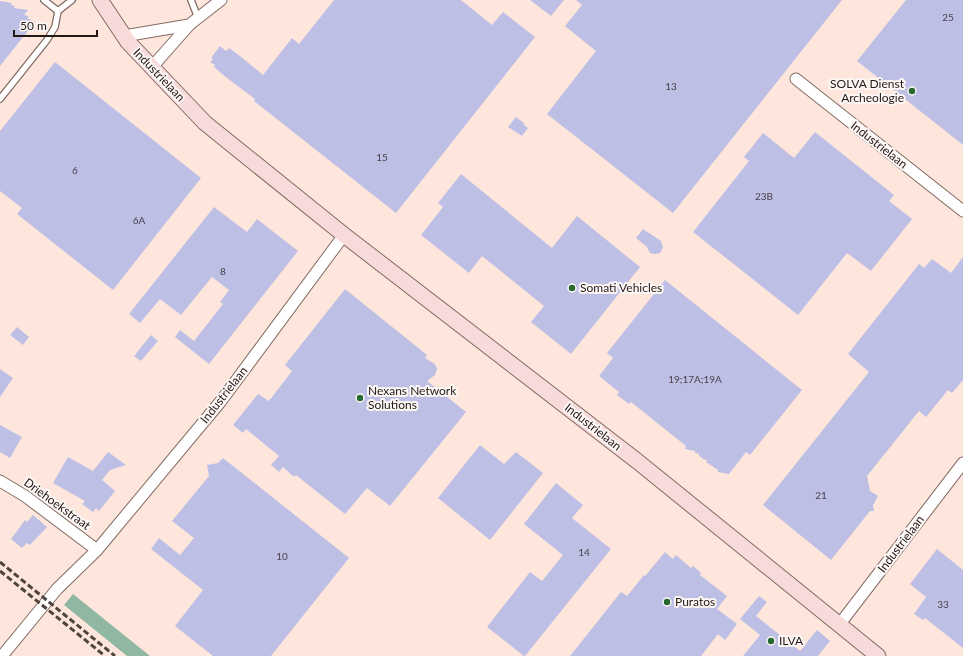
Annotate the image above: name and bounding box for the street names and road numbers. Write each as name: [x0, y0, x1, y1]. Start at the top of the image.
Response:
street label: Industrielaan: [130, 45, 188, 104]
street label: Industrielaan: [848, 118, 911, 171]
street label: Industrielaan: [197, 363, 250, 426]
street label: Industrielaan: [562, 400, 625, 453]
street label: Driehoekstraat: [21, 474, 94, 533]
street label: Industrielaan: [874, 512, 927, 575]

